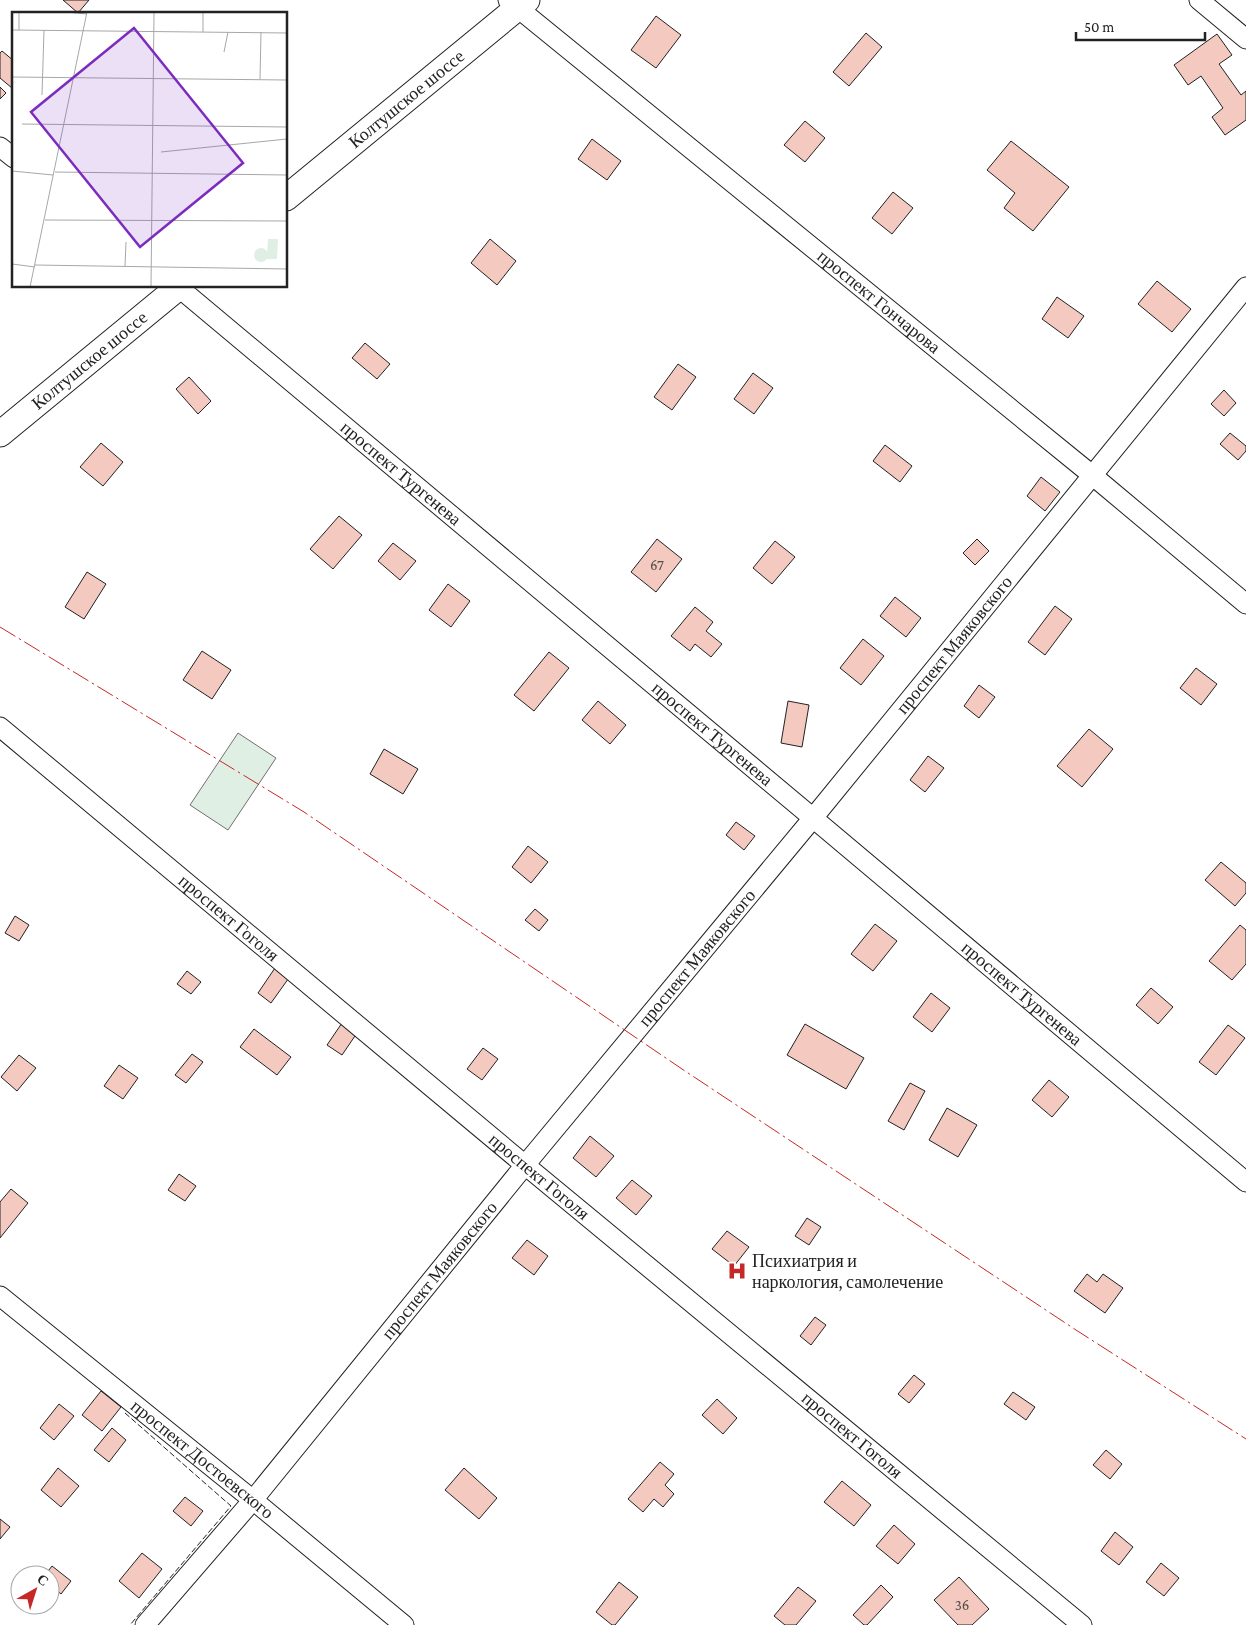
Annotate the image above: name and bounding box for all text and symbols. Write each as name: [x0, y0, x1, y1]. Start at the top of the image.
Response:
scale bar: [1076, 10, 1205, 42]
inset map: [12, 12, 288, 288]
text: 50 m: [1084, 19, 1114, 35]
street label: Колтушское шоссе: [345, 46, 468, 152]
street label: проспект Гончарова: [813, 246, 944, 357]
street label: Колтушское шоссе: [28, 307, 151, 414]
street label: проспект Тургенева: [337, 417, 465, 529]
house number: 67: [650, 557, 664, 573]
street label: проспект Маяковского: [892, 572, 1016, 718]
street label: проспект Тургенева: [648, 678, 777, 790]
street label: проспект Гоголя: [175, 870, 283, 965]
street label: проспект Маяковского: [634, 885, 760, 1030]
street label: проспект Тургенева: [958, 937, 1086, 1050]
street label: проспект Гоголя: [485, 1129, 593, 1224]
street label: проспект Маяковского: [378, 1197, 501, 1343]
place label: Психиатрия и наркология, самолечение: [752, 1251, 943, 1292]
hospital icon: Психиатрия и наркология, самолечение: [726, 1260, 748, 1282]
street label: проспект Гоголя: [798, 1388, 906, 1482]
street label: проспект Достоевского: [127, 1396, 278, 1523]
north arrow: [10, 1565, 60, 1615]
text: С: [34, 1570, 52, 1589]
house number: 36: [955, 1597, 969, 1613]

